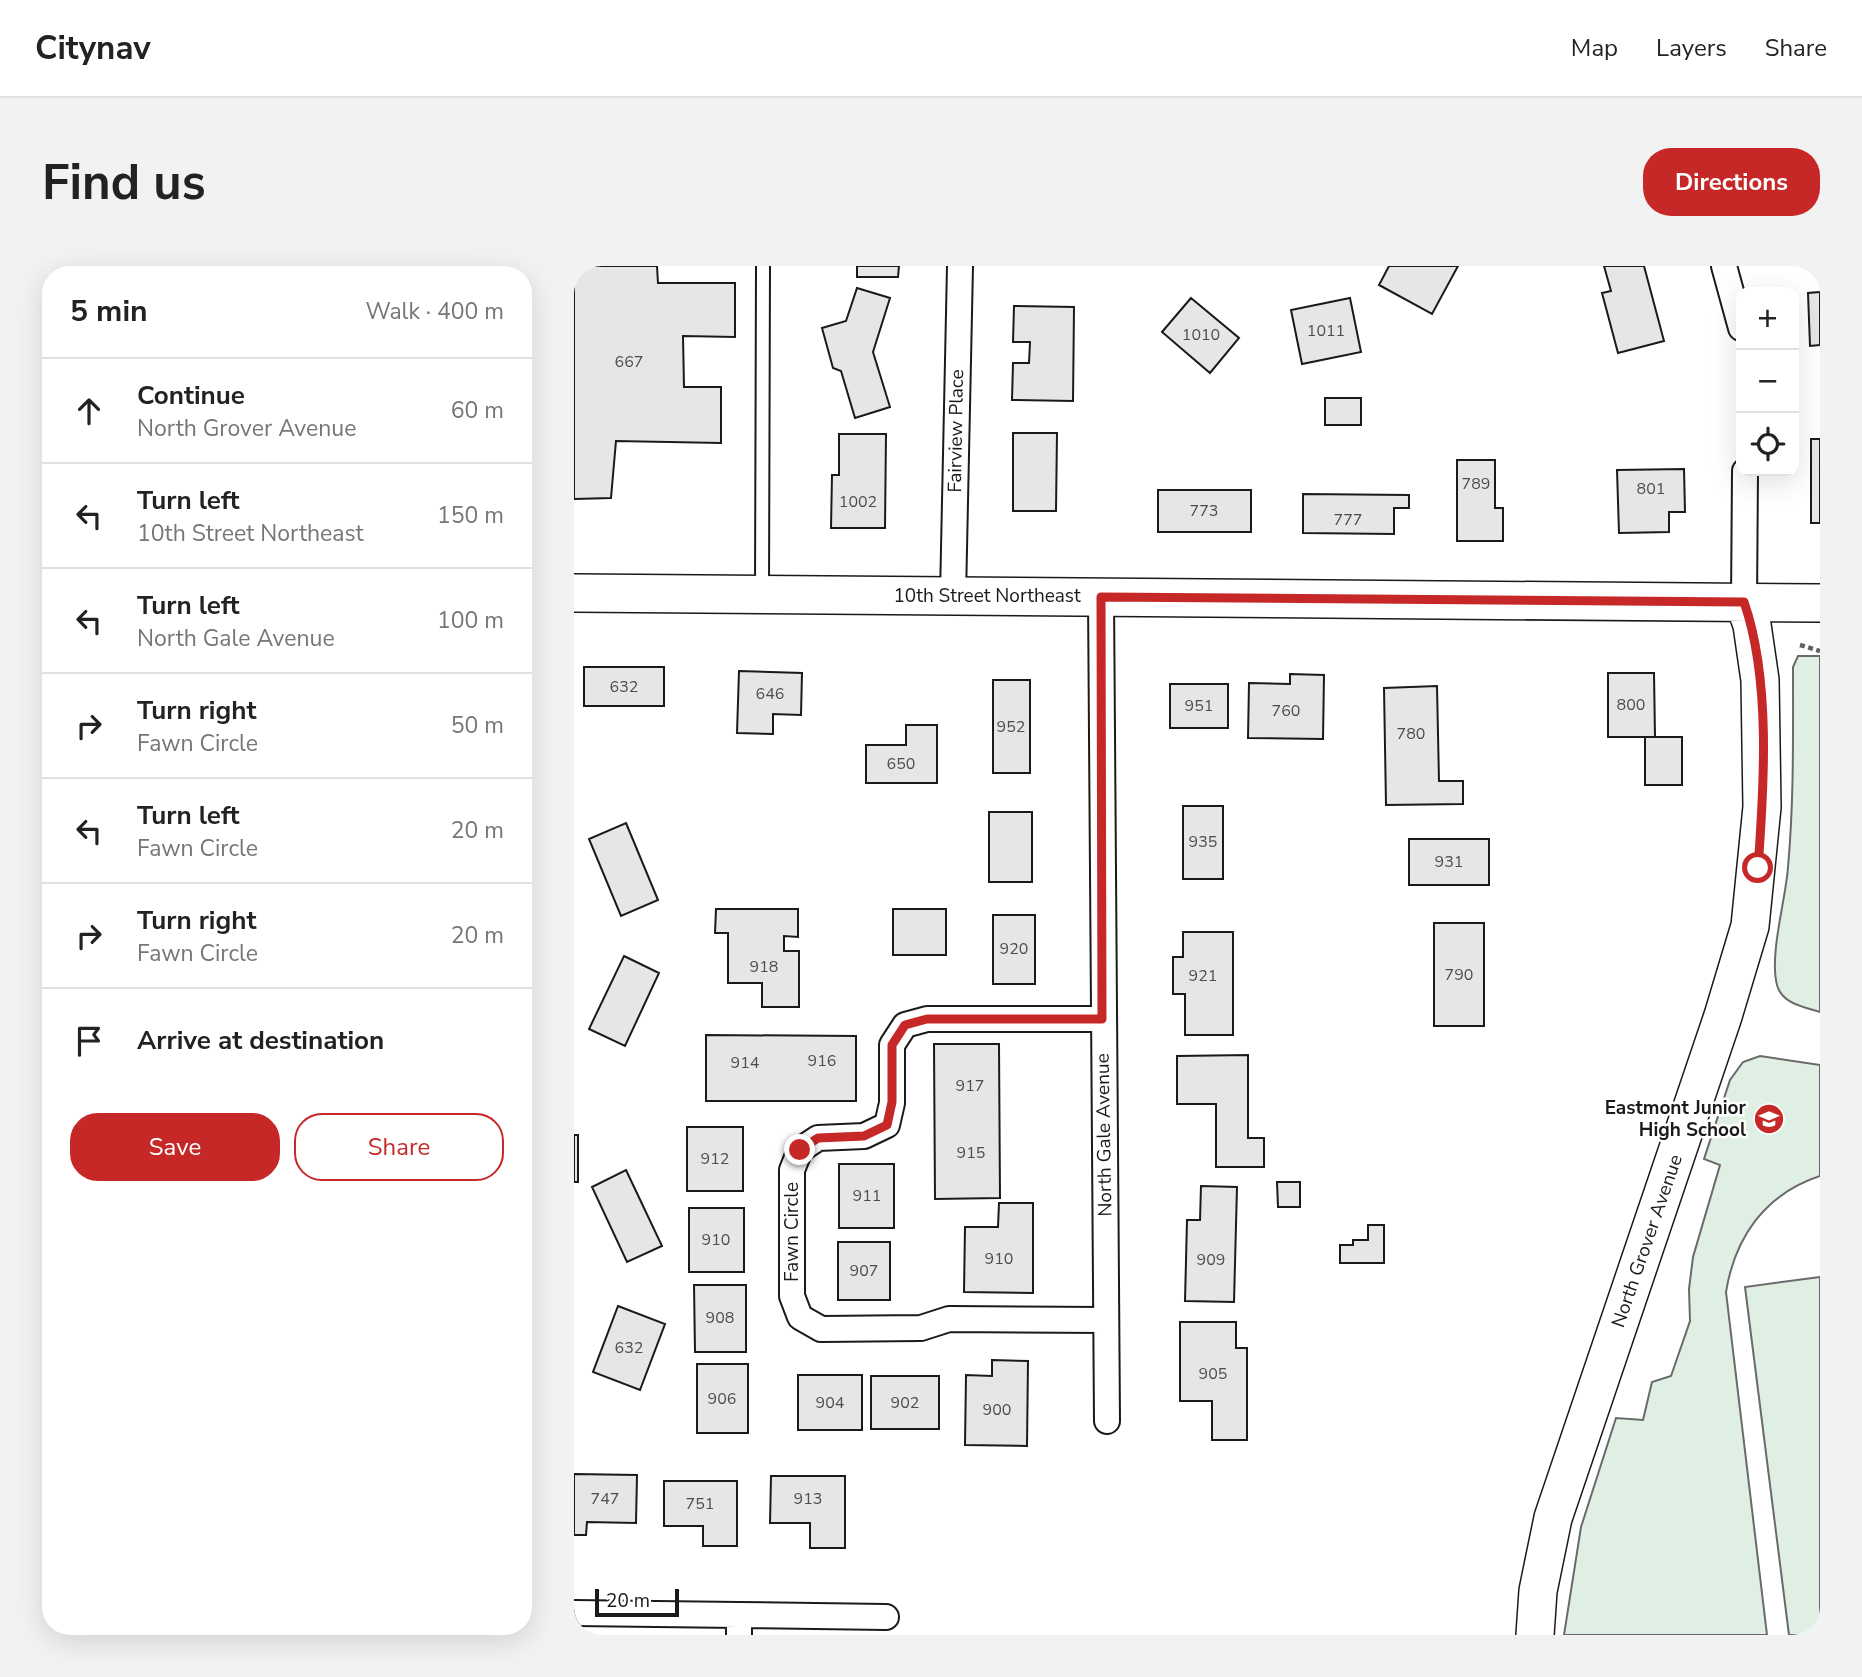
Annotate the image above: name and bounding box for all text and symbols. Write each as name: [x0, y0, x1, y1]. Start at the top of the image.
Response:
text: Citynav: [35, 26, 151, 71]
text: Map: [1571, 32, 1618, 64]
text: Layers: [1656, 32, 1727, 64]
text: Share: [1765, 32, 1827, 64]
button: Directions: [1643, 148, 1820, 216]
text: Find us: [42, 149, 206, 216]
map controls: [1736, 287, 1799, 476]
button: +: [1736, 287, 1799, 350]
text: 5 min: [70, 291, 148, 332]
text: Walk · 400 m: [365, 296, 504, 327]
house number: 1011: [1307, 320, 1345, 342]
house number: 1010: [1182, 324, 1220, 346]
button: −: [1736, 350, 1799, 413]
house number: 667: [615, 351, 643, 373]
street label: Fairview Place: [942, 369, 970, 493]
text: Continue: [137, 378, 245, 413]
icon: ahead: [70, 392, 108, 430]
text: 60 m: [451, 395, 504, 426]
text: North Grover Avenue: [137, 413, 356, 444]
button: locate: [1736, 413, 1799, 476]
house number: 789: [1462, 473, 1490, 495]
house number: 801: [1637, 478, 1665, 500]
text: Turn left: [137, 483, 240, 518]
house number: 1002: [839, 491, 877, 513]
icon: left: [70, 497, 108, 535]
text: 150 m: [437, 500, 504, 531]
house number: 773: [1190, 500, 1218, 522]
house number: 777: [1334, 509, 1362, 531]
text: 10th Street Northeast: [137, 518, 363, 549]
street label: 10th Street Northeast: [893, 583, 1081, 609]
text: Turn left: [137, 588, 240, 623]
icon: left: [70, 602, 108, 640]
text: 100 m: [437, 605, 504, 636]
text: North Gale Avenue: [137, 623, 335, 654]
house number: 632: [610, 676, 638, 698]
house number: 646: [756, 683, 784, 705]
text: Turn right: [137, 693, 256, 728]
house number: 800: [1617, 694, 1645, 716]
house number: 951: [1185, 695, 1213, 717]
house number: 760: [1272, 700, 1300, 722]
icon: right: [70, 707, 108, 745]
text: 50 m: [451, 710, 504, 741]
house number: 952: [997, 716, 1025, 738]
house number: 780: [1397, 723, 1425, 745]
text: Fawn Circle: [137, 728, 258, 759]
house number: 650: [887, 753, 915, 775]
text: Turn left: [137, 798, 240, 833]
icon: left: [70, 812, 108, 850]
text: 20 m: [451, 815, 504, 846]
house number: 935: [1189, 831, 1217, 853]
text: Fawn Circle: [137, 833, 258, 864]
house number: 931: [1435, 851, 1463, 873]
route start: [1742, 852, 1773, 883]
text: Turn right: [137, 903, 256, 938]
icon: right: [70, 917, 108, 955]
text: 20 m: [451, 920, 504, 951]
text: Fawn Circle: [137, 938, 258, 969]
house number: 920: [1000, 938, 1028, 960]
house number: 918: [750, 956, 778, 978]
house number: 790: [1445, 964, 1473, 986]
house number: 921: [1189, 965, 1217, 987]
icon: arrive: [70, 1022, 108, 1060]
text: Arrive at destination: [137, 1023, 384, 1058]
house number: 916: [808, 1050, 836, 1072]
house number: 914: [731, 1052, 760, 1074]
street label: North Gale Avenue: [1090, 1053, 1118, 1217]
house number: 917: [956, 1075, 984, 1097]
place label: Eastmont Junior High School: [1605, 1095, 1747, 1143]
school or university icon: Eastmont Junior High School: [1752, 1102, 1786, 1136]
button: Save: [70, 1113, 280, 1181]
button: Share: [294, 1113, 504, 1181]
route end: [784, 1134, 815, 1165]
house number: 915: [957, 1142, 985, 1164]
house number: 912: [701, 1148, 729, 1170]
street label: North Grover Avenue: [1605, 1151, 1689, 1331]
street label: Fawn Circle: [779, 1182, 805, 1282]
house number: 911: [853, 1185, 881, 1207]
house number: 910: [702, 1229, 730, 1251]
house number: 910: [985, 1248, 1013, 1270]
house number: 909: [1197, 1249, 1225, 1271]
house number: 907: [850, 1260, 878, 1282]
house number: 908: [706, 1307, 734, 1329]
house number: 632: [615, 1337, 643, 1359]
house number: 905: [1199, 1363, 1227, 1385]
house number: 906: [708, 1388, 736, 1410]
house number: 904: [816, 1392, 845, 1414]
house number: 902: [891, 1392, 919, 1414]
house number: 900: [983, 1399, 1011, 1421]
house number: 747: [591, 1488, 619, 1510]
house number: 913: [794, 1488, 822, 1510]
house number: 751: [686, 1493, 714, 1515]
scale bar: [595, 1586, 679, 1618]
text: 20 m: [606, 1588, 650, 1614]

